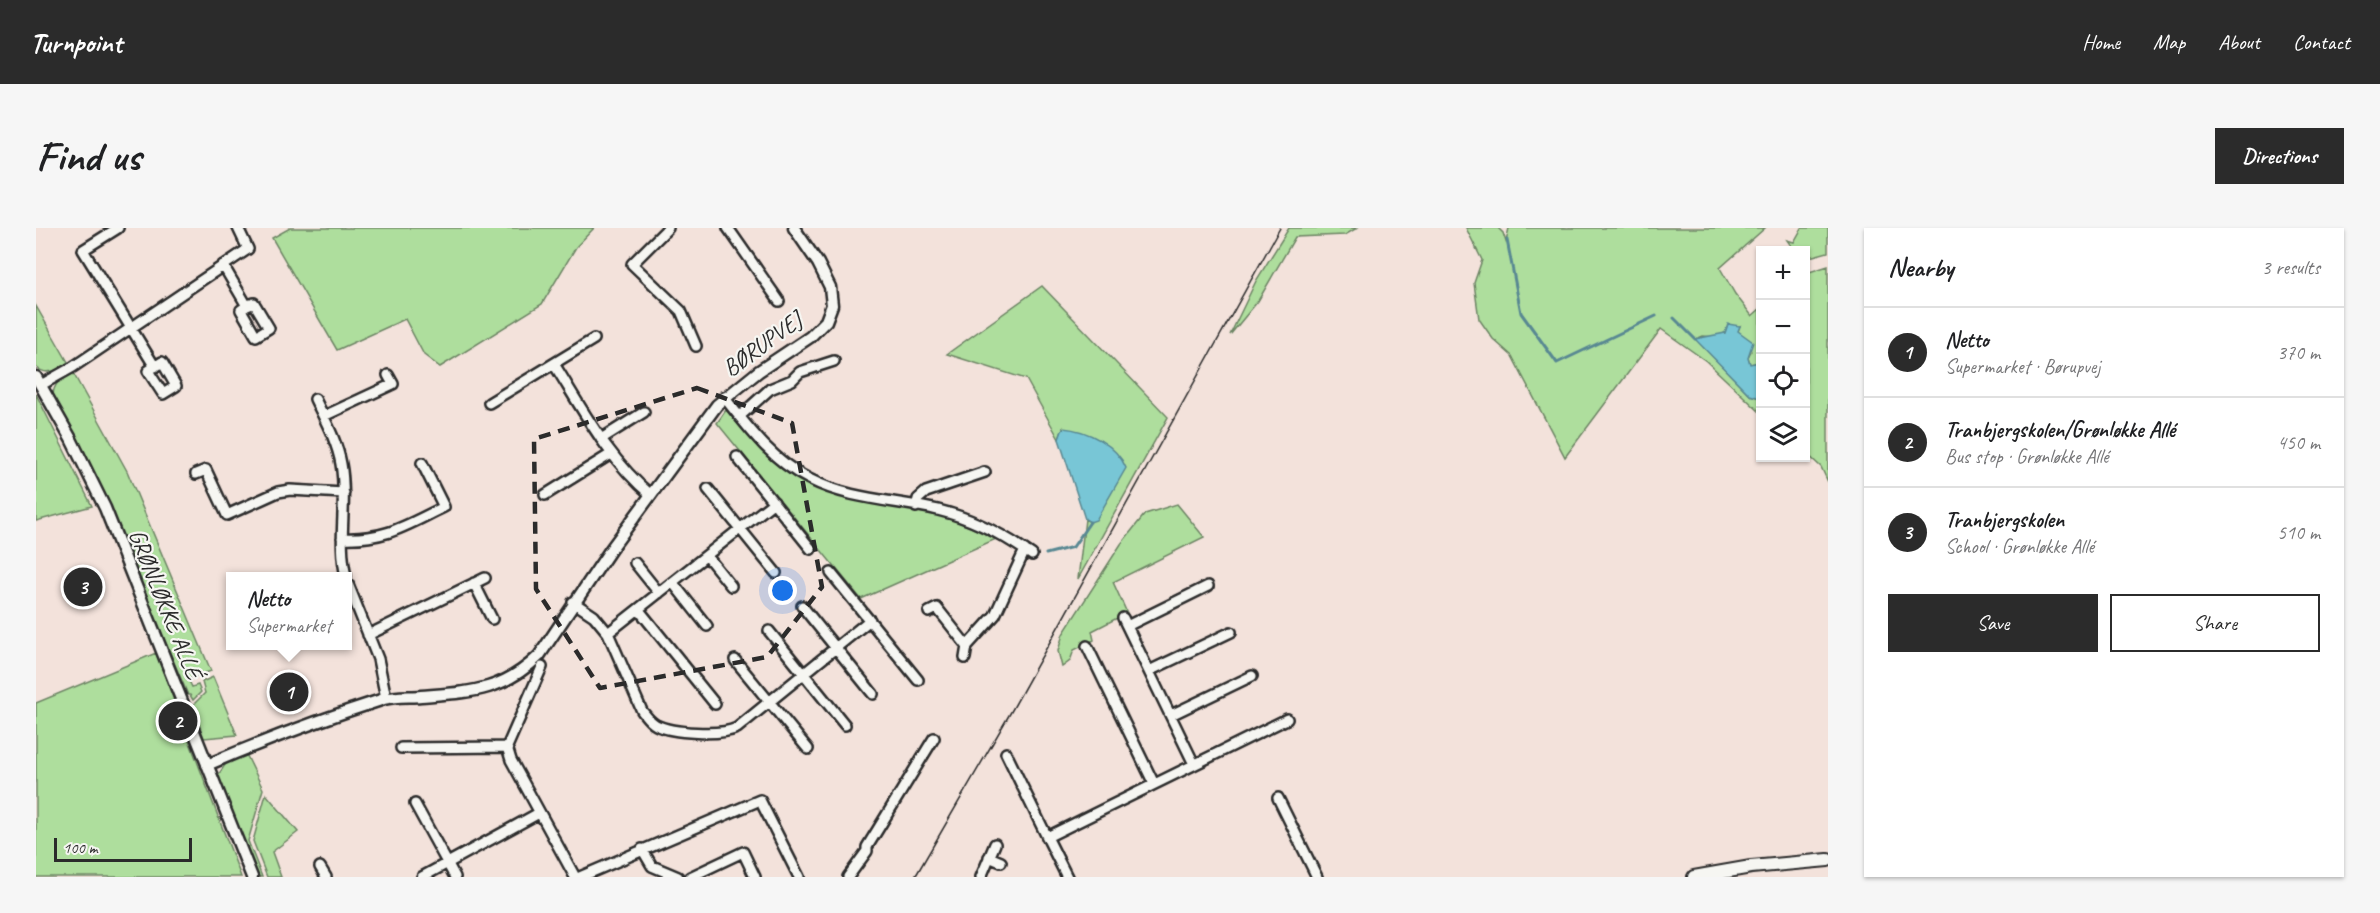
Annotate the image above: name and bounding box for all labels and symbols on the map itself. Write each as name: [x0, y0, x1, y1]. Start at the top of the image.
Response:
street label: BØRUPVEJ: [716, 303, 811, 383]
street label: GRØNLØKKE ALLÉ: [122, 525, 211, 686]
pin: 3: [64, 564, 102, 610]
your location: [768, 576, 797, 605]
pin: 1: [270, 670, 308, 714]
pin: 2: [158, 698, 198, 744]
scale bar: [54, 835, 192, 862]

